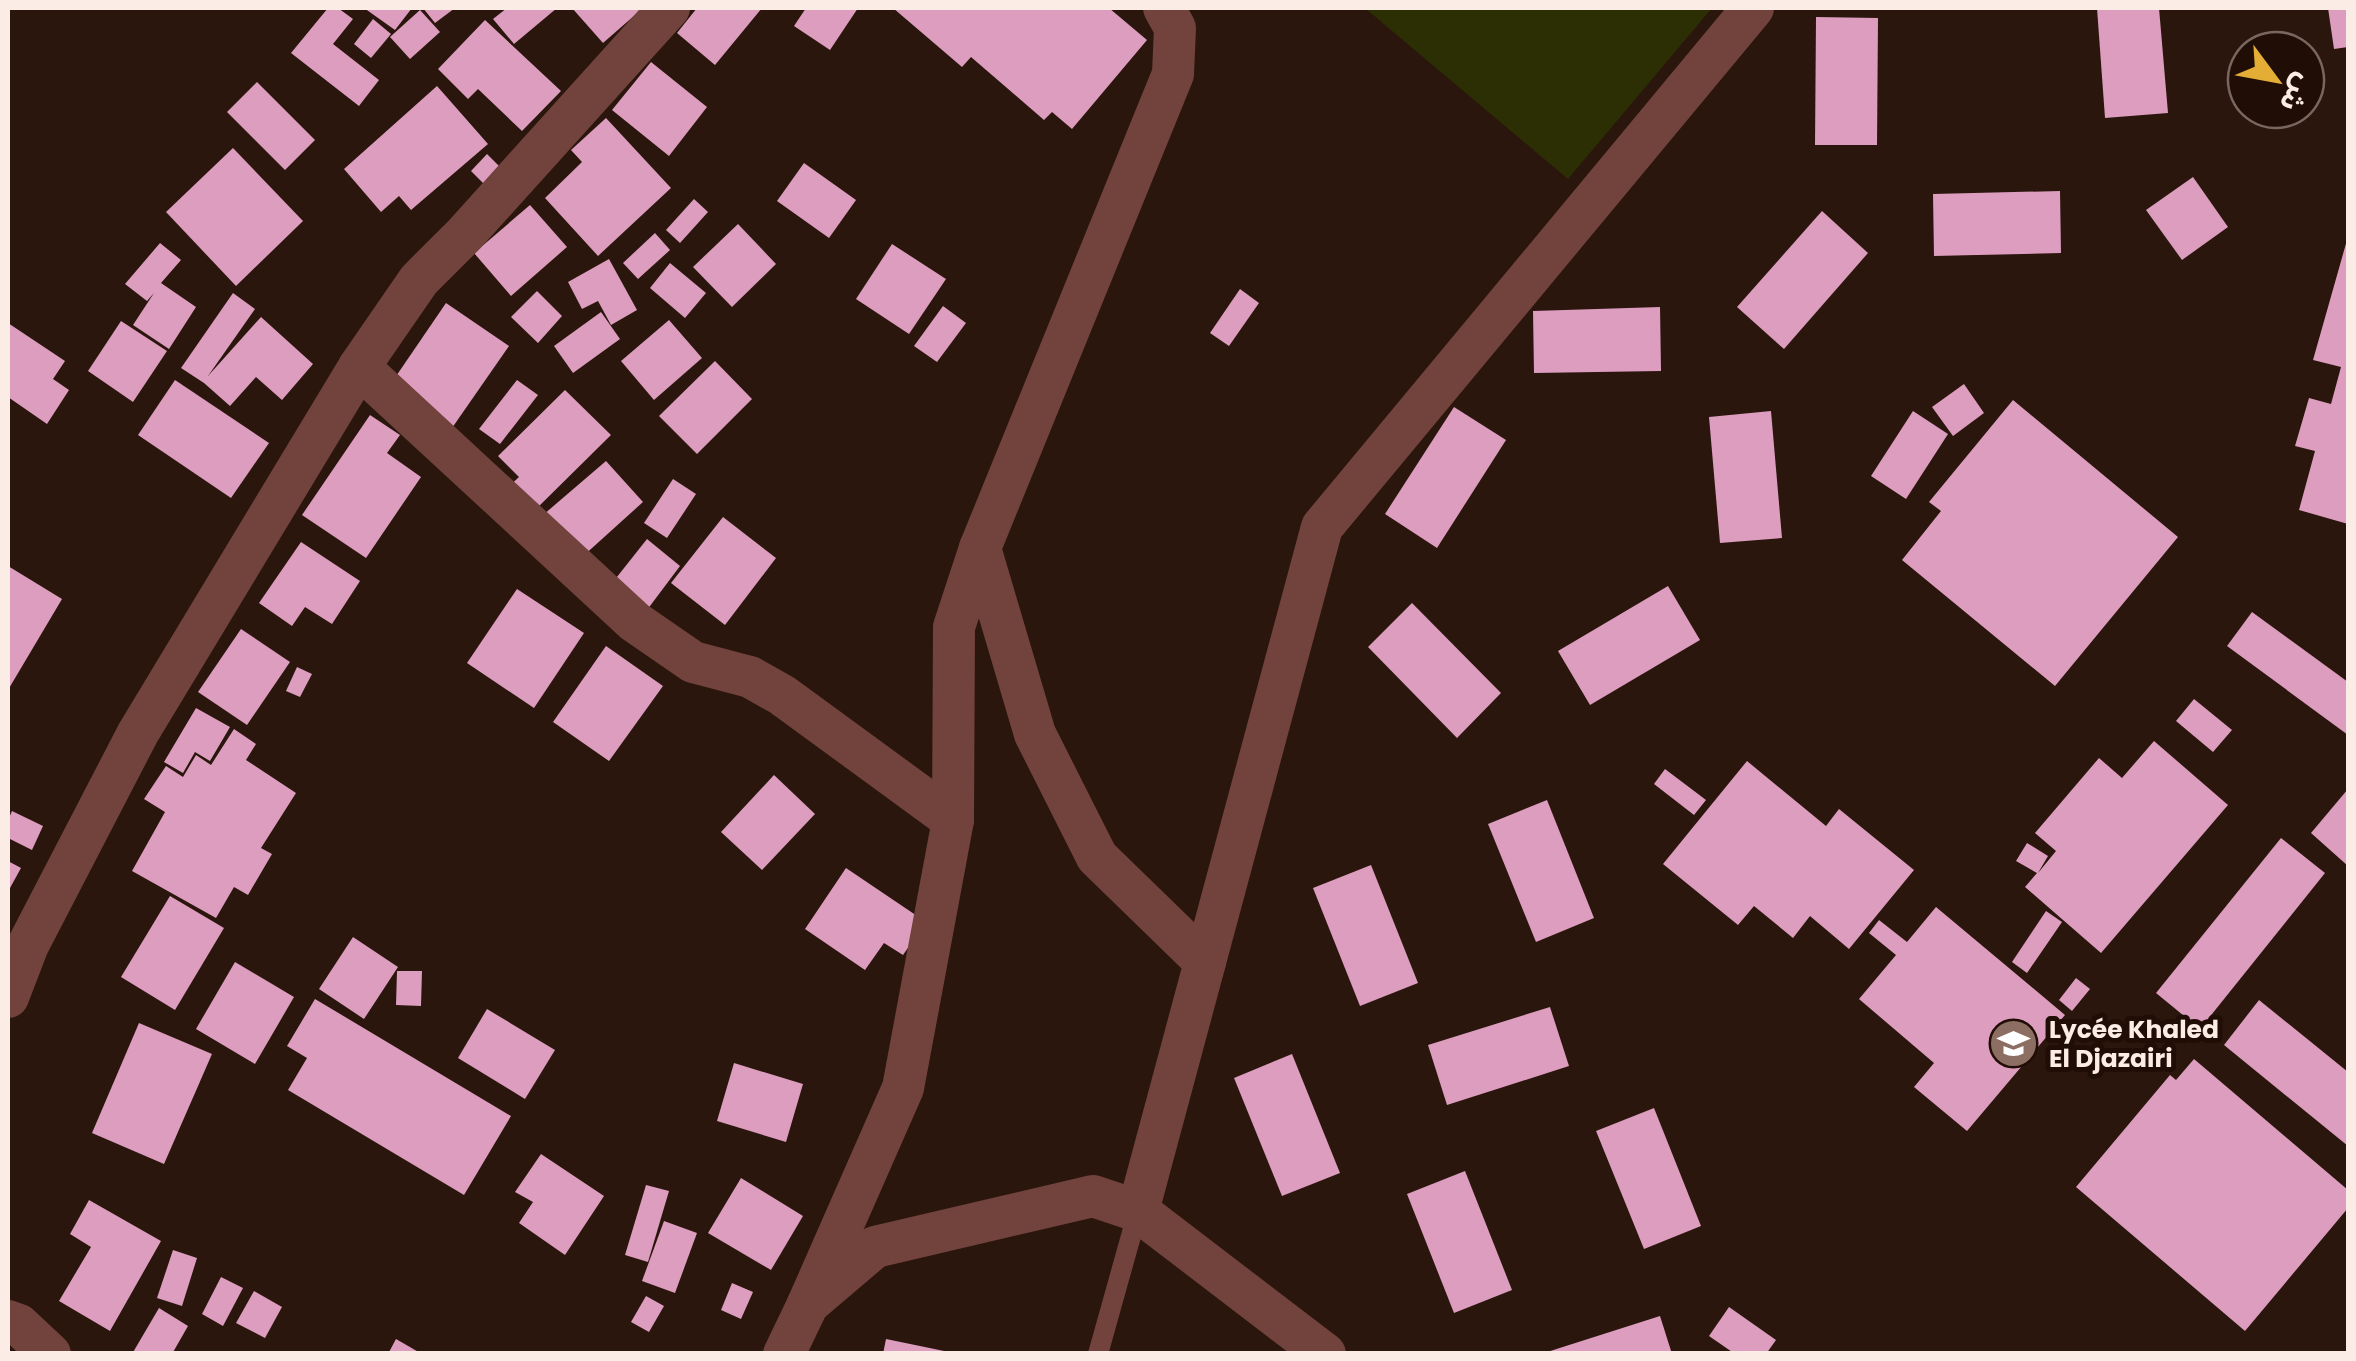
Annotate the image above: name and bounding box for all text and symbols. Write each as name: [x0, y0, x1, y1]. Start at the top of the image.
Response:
north arrow: [2226, 30, 2326, 130]
text: ش: [2270, 66, 2323, 120]
place label: Lycée Khaled El Djazairi: [2049, 1012, 2219, 1076]
school or university icon: Lycée Khaled El Djazairi: [1988, 1017, 2040, 1069]

